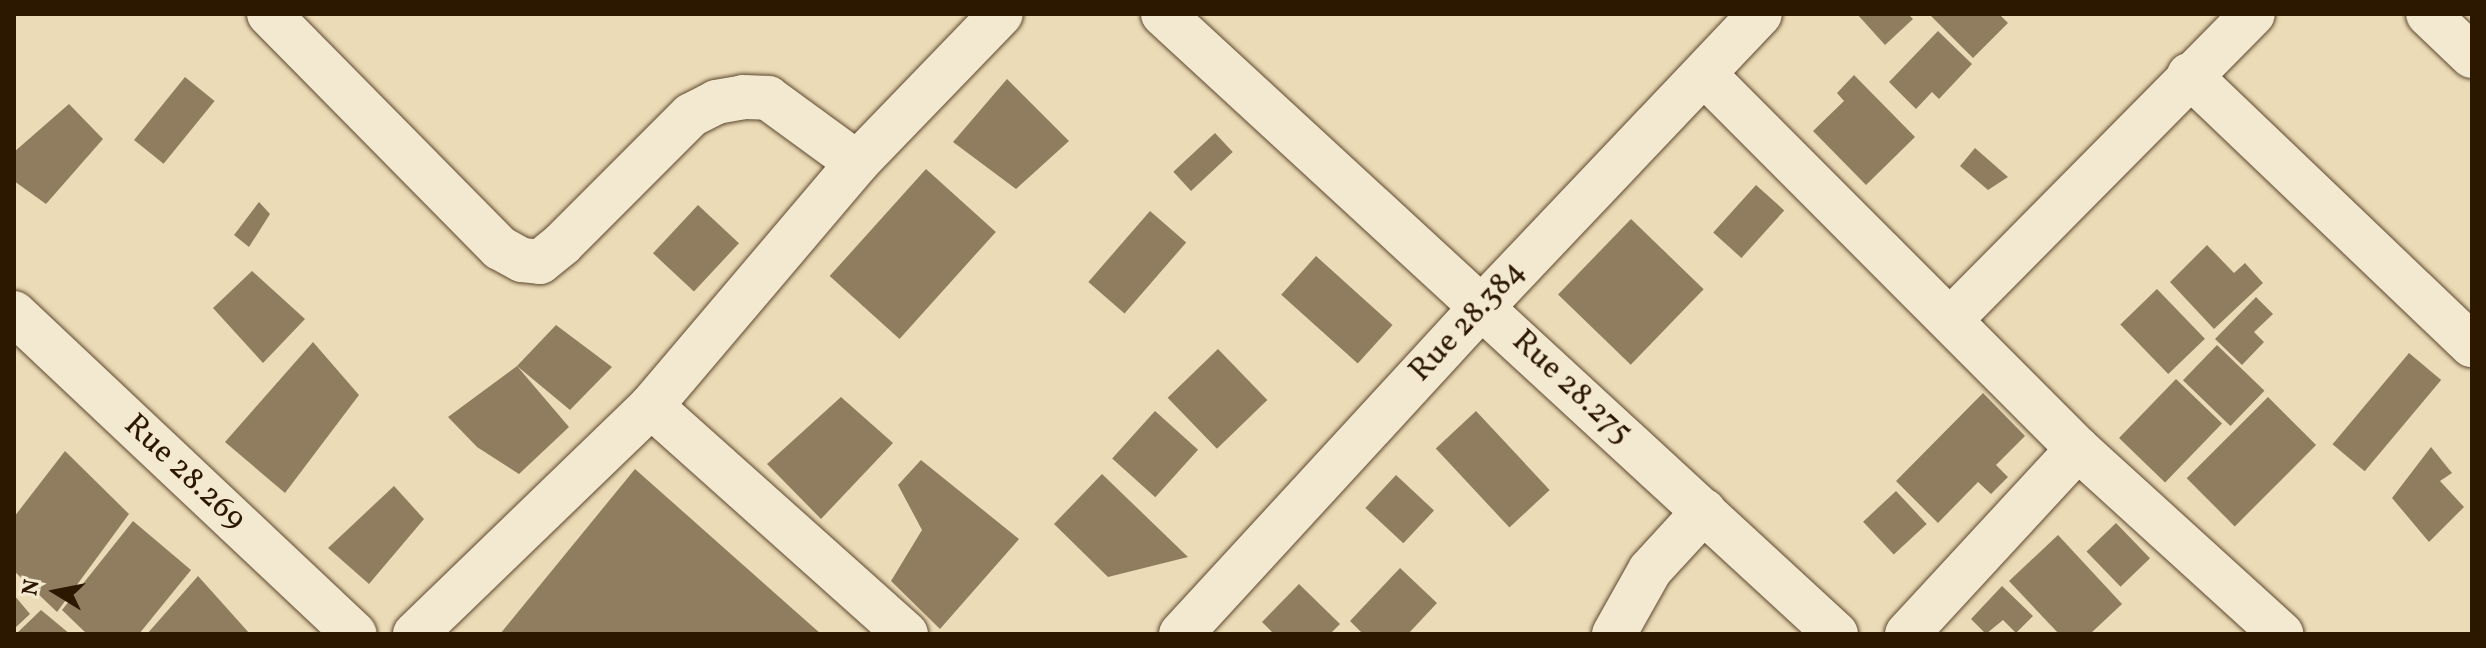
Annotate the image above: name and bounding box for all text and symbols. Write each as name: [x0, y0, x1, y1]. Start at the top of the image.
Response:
street label: Rue 28.384: [1402, 253, 1534, 391]
street label: Rue 28.275: [1503, 323, 1639, 453]
street label: Rue 28.269: [115, 407, 253, 539]
north arrow: [16, 552, 96, 632]
text: N: [15, 577, 49, 598]

